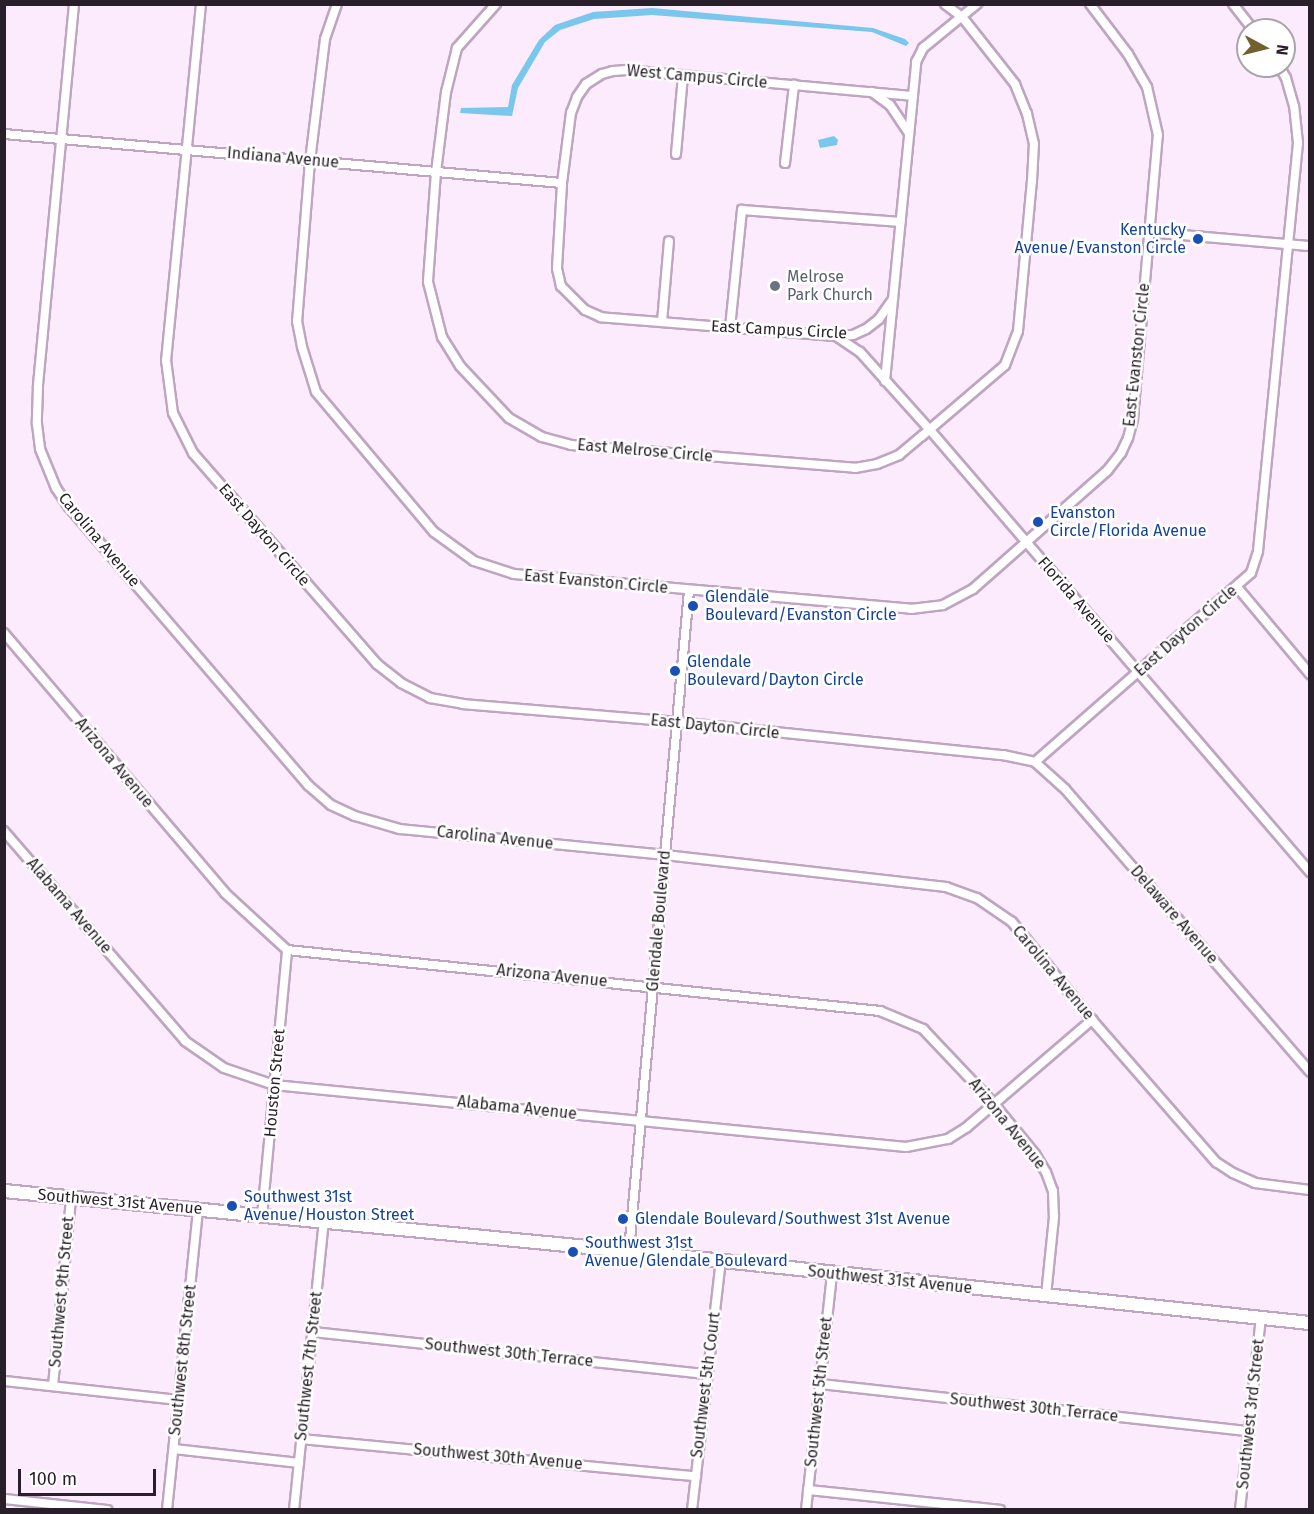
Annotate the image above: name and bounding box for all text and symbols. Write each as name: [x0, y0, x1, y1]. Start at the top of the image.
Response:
north arrow: [1236, 18, 1296, 78]
text: N: [1272, 44, 1292, 56]
street label: West Campus Circle: [626, 61, 768, 93]
street label: Indiana Avenue: [226, 144, 340, 172]
place label: Kentucky Avenue/Evanston Circle: [1015, 220, 1186, 258]
marker: Kentucky Avenue/Evanston Circle: [1191, 232, 1205, 246]
place label: Melrose Park Church: [787, 267, 873, 305]
marker: Melrose Park Church: [768, 279, 782, 293]
street label: East Evanston Circle: [1120, 282, 1154, 428]
street label: East Campus Circle: [710, 317, 848, 343]
street label: East Melrose Circle: [576, 436, 714, 466]
street label: East Dayton Circle: [214, 480, 314, 590]
street label: Carolina Avenue: [54, 489, 144, 591]
place label: Evanston Circle/Florida Avenue: [1050, 503, 1206, 541]
marker: Evanston Circle/Florida Avenue: [1031, 515, 1045, 529]
street label: Florida Avenue: [1033, 553, 1119, 647]
street label: East Evanston Circle: [523, 566, 669, 598]
street label: East Dayton Circle: [1131, 581, 1241, 681]
place label: Glendale Boulevard/Evanston Circle: [705, 587, 897, 625]
marker: Glendale Boulevard/Evanston Circle: [686, 599, 700, 613]
place label: Glendale Boulevard/Dayton Circle: [687, 652, 864, 690]
marker: Glendale Boulevard/Dayton Circle: [668, 664, 682, 678]
street label: East Dayton Circle: [650, 711, 780, 743]
street label: Arizona Avenue: [71, 714, 157, 812]
street label: Carolina Avenue: [436, 822, 554, 854]
street label: Glendale Boulevard: [643, 850, 675, 992]
street label: Alabama Avenue: [22, 854, 116, 958]
street label: Delaware Avenue: [1126, 862, 1222, 968]
street label: Carolina Avenue: [1008, 922, 1098, 1024]
street label: Arizona Avenue: [496, 961, 608, 991]
street label: Houston Street: [261, 1028, 289, 1138]
street label: Arizona Avenue: [964, 1075, 1050, 1173]
street label: Alabama Avenue: [456, 1092, 578, 1124]
street label: Southwest 31st Avenue: [37, 1185, 203, 1219]
place label: Southwest 31st Avenue/Houston Street: [244, 1187, 414, 1225]
marker: Southwest 31st Avenue/Houston Street: [225, 1199, 239, 1213]
place label: Glendale Boulevard/Southwest 31st Avenue: [635, 1209, 950, 1229]
marker: Glendale Boulevard/Southwest 31st Avenue: [616, 1212, 630, 1226]
street label: Southwest 9th Street: [46, 1216, 78, 1368]
place label: Southwest 31st Avenue/Glendale Boulevard: [585, 1233, 788, 1271]
marker: Southwest 31st Avenue/Glendale Boulevard: [566, 1245, 580, 1259]
street label: Southwest 31st Avenue: [807, 1262, 973, 1298]
street label: Southwest 8th Street: [166, 1284, 200, 1436]
street label: Southwest 7th Street: [292, 1290, 326, 1442]
street label: Southwest 5th Court: [688, 1311, 724, 1459]
street label: Southwest 5th Street: [802, 1316, 836, 1468]
street label: Southwest 30th Terrace: [424, 1335, 594, 1371]
street label: Southwest 3rd Street: [1234, 1338, 1268, 1490]
street label: Southwest 30th Terrace: [949, 1390, 1119, 1426]
street label: Southwest 30th Avenue: [413, 1440, 583, 1474]
scale bar: [21, 1457, 159, 1495]
text: 100 m: [29, 1468, 77, 1490]

